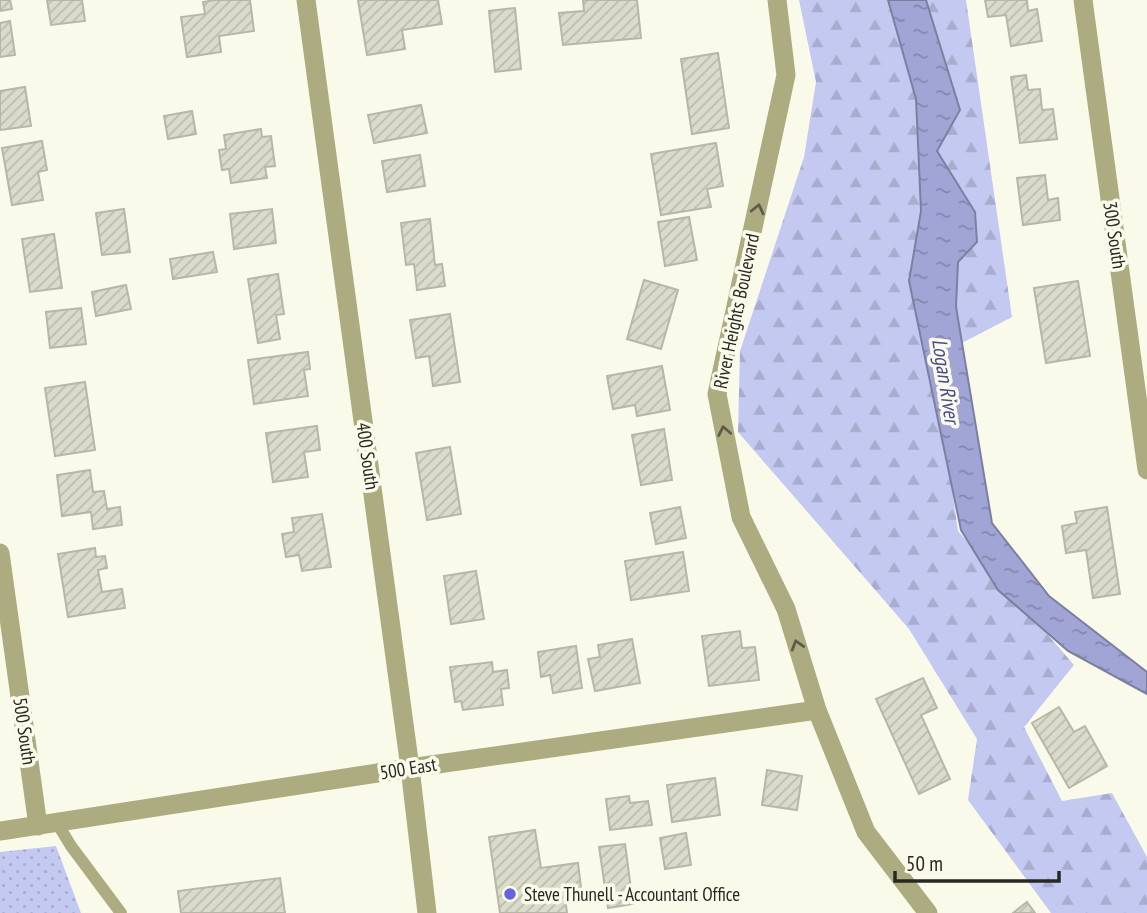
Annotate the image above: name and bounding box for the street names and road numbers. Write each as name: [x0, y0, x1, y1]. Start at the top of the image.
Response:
street label: 300 South: [1098, 200, 1132, 270]
street label: River Heights Boulevard: [708, 231, 764, 391]
street label: 400 South: [351, 421, 385, 491]
street label: 500 South: [8, 696, 42, 766]
street label: 500 East: [378, 752, 439, 784]

